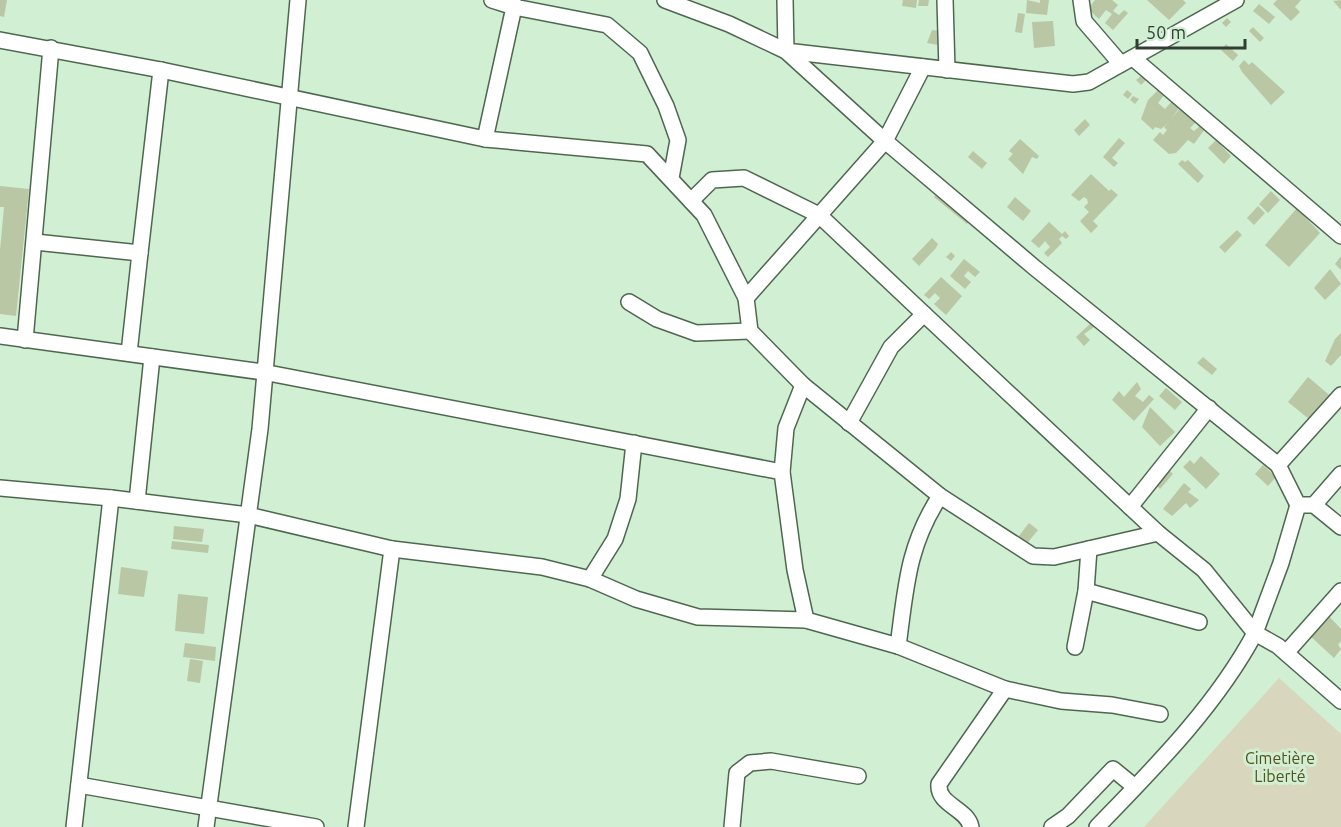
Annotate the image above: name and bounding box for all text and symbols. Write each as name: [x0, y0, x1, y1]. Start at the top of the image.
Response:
scale bar: [1137, 12, 1245, 50]
text: 50 m: [1146, 22, 1186, 42]
park label: Cimetière Liberté: [1245, 749, 1315, 785]

